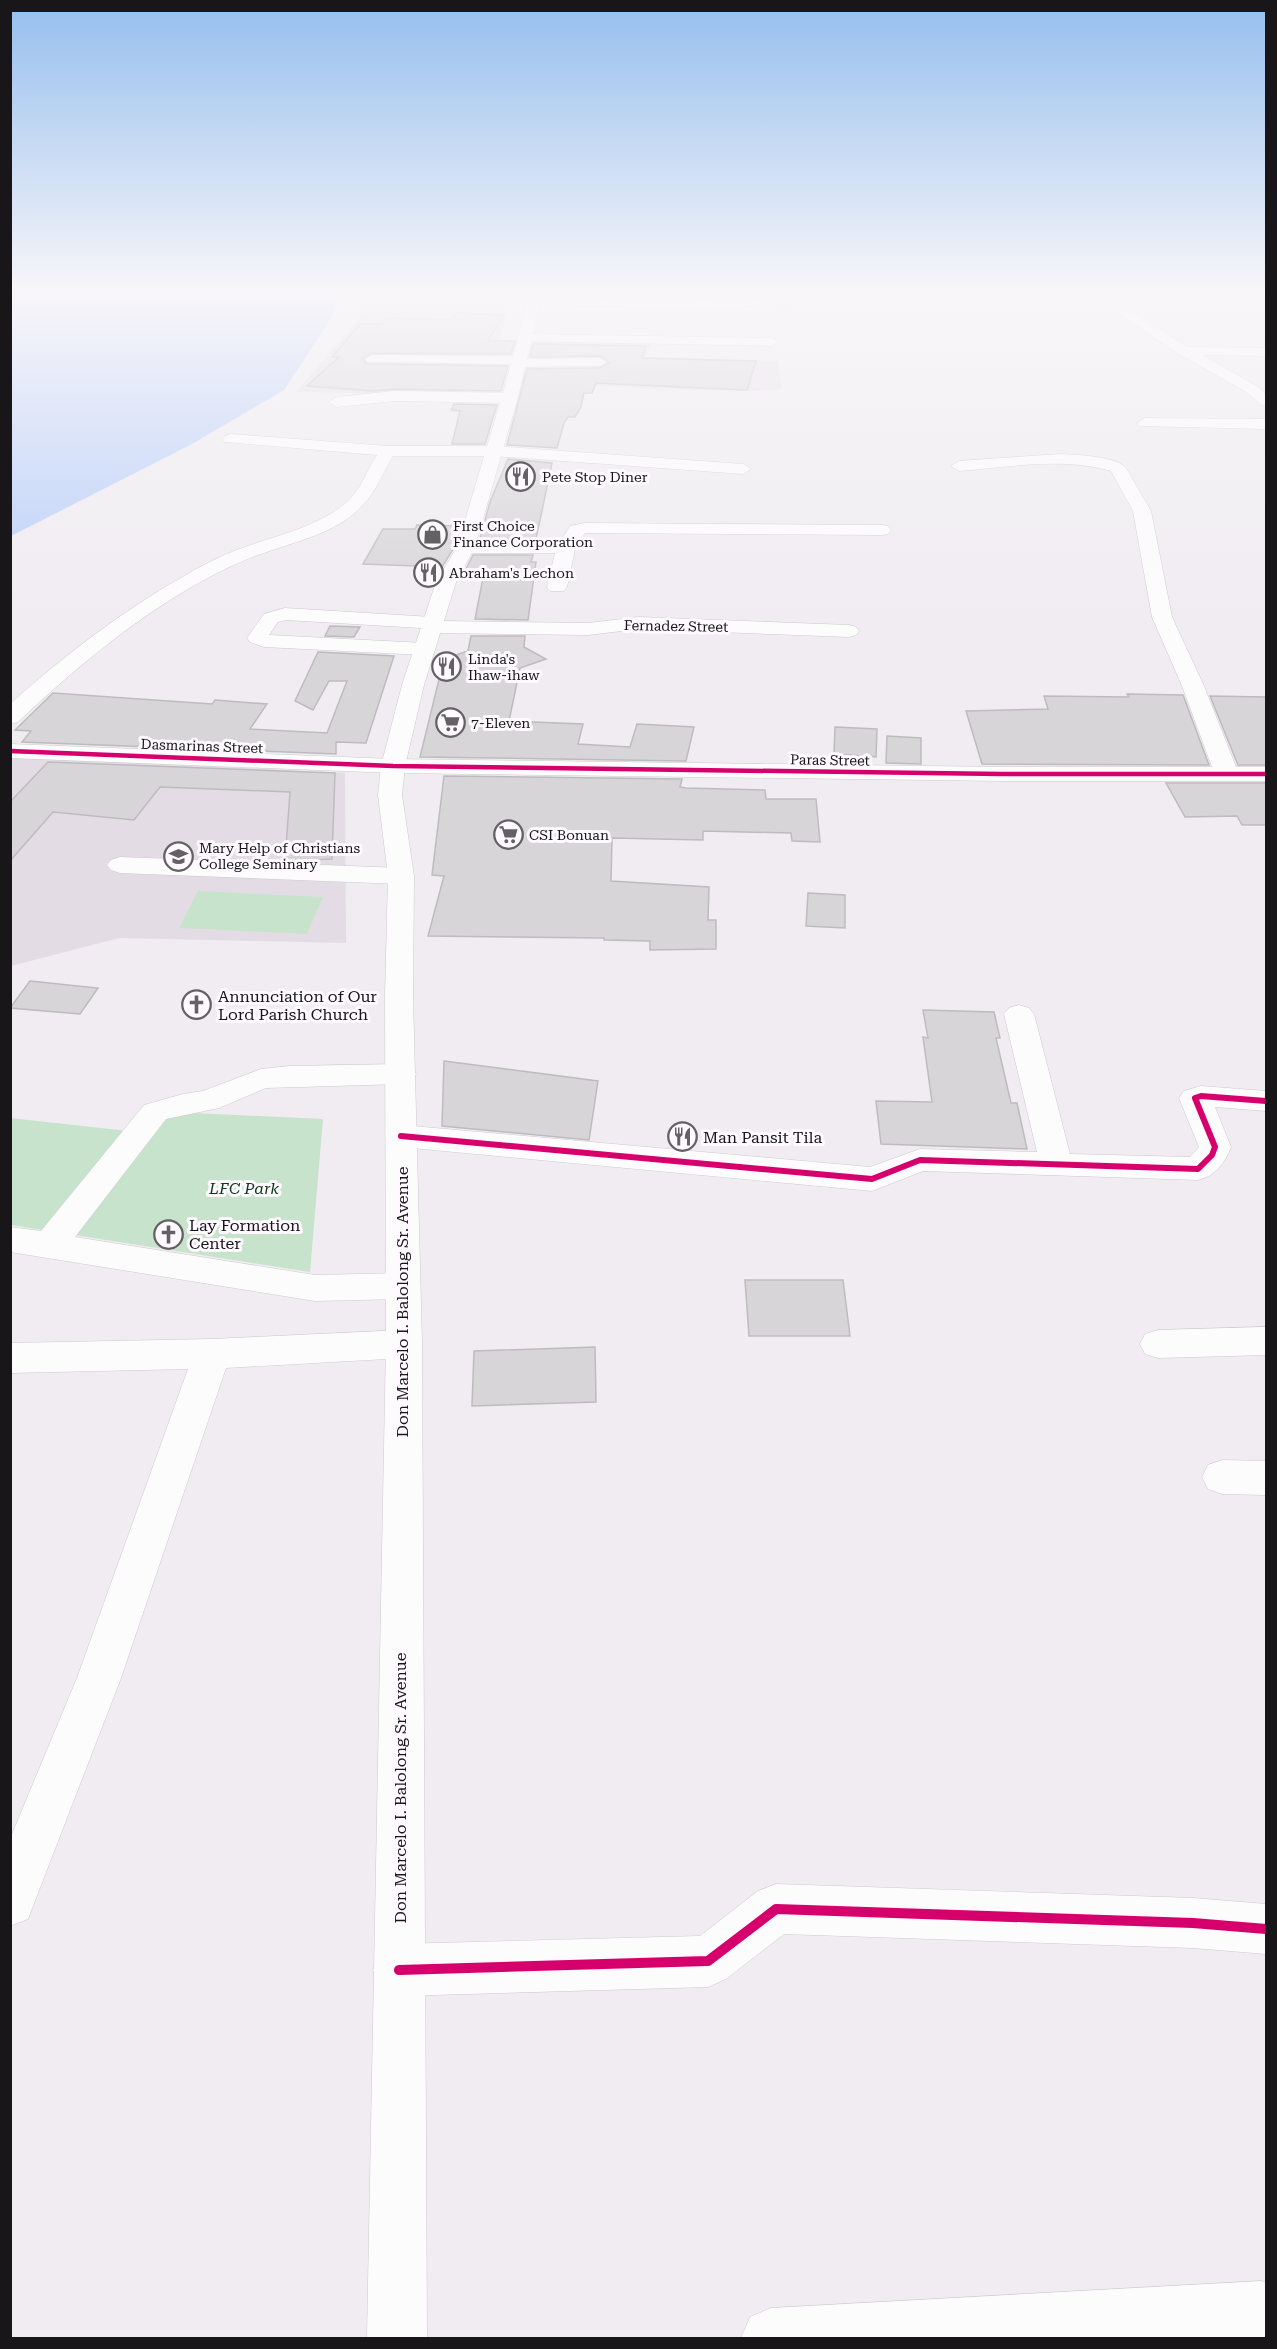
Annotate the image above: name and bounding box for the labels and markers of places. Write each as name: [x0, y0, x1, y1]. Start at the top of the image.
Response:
restaurant icon: Pete Stop Diner: [505, 461, 537, 493]
place label: Pete Stop Diner: [542, 469, 648, 485]
shop icon: First Choice Finance Corporation: [416, 518, 448, 550]
place label: First Choice Finance Corporation: [453, 518, 593, 550]
restaurant icon: Abraham's Lechon: [412, 557, 444, 589]
place label: Abraham's Lechon: [449, 565, 574, 581]
restaurant icon: Linda's Ihaw-ihaw: [431, 651, 463, 683]
place label: Linda's Ihaw-ihaw: [468, 651, 540, 683]
supermarket icon: 7-Eleven: [434, 707, 466, 739]
place label: 7-Eleven: [471, 715, 530, 731]
supermarket icon: CSI Bonuan: [492, 819, 524, 851]
place label: CSI Bonuan: [529, 827, 609, 843]
school or university icon: Mary Help of Christians College Seminary: [162, 840, 194, 872]
place label: Mary Help of Christians College Seminary: [199, 840, 360, 872]
place label: Annunciation of Our Lord Parish Church: [218, 987, 377, 1024]
church icon: Annunciation of Our Lord Parish Church: [181, 989, 213, 1021]
restaurant icon: Man Pansit Tila: [666, 1121, 698, 1153]
place label: Man Pansit Tila: [703, 1128, 822, 1147]
place label: Lay Formation Center: [189, 1216, 300, 1253]
church icon: Lay Formation Center: [152, 1218, 184, 1250]

